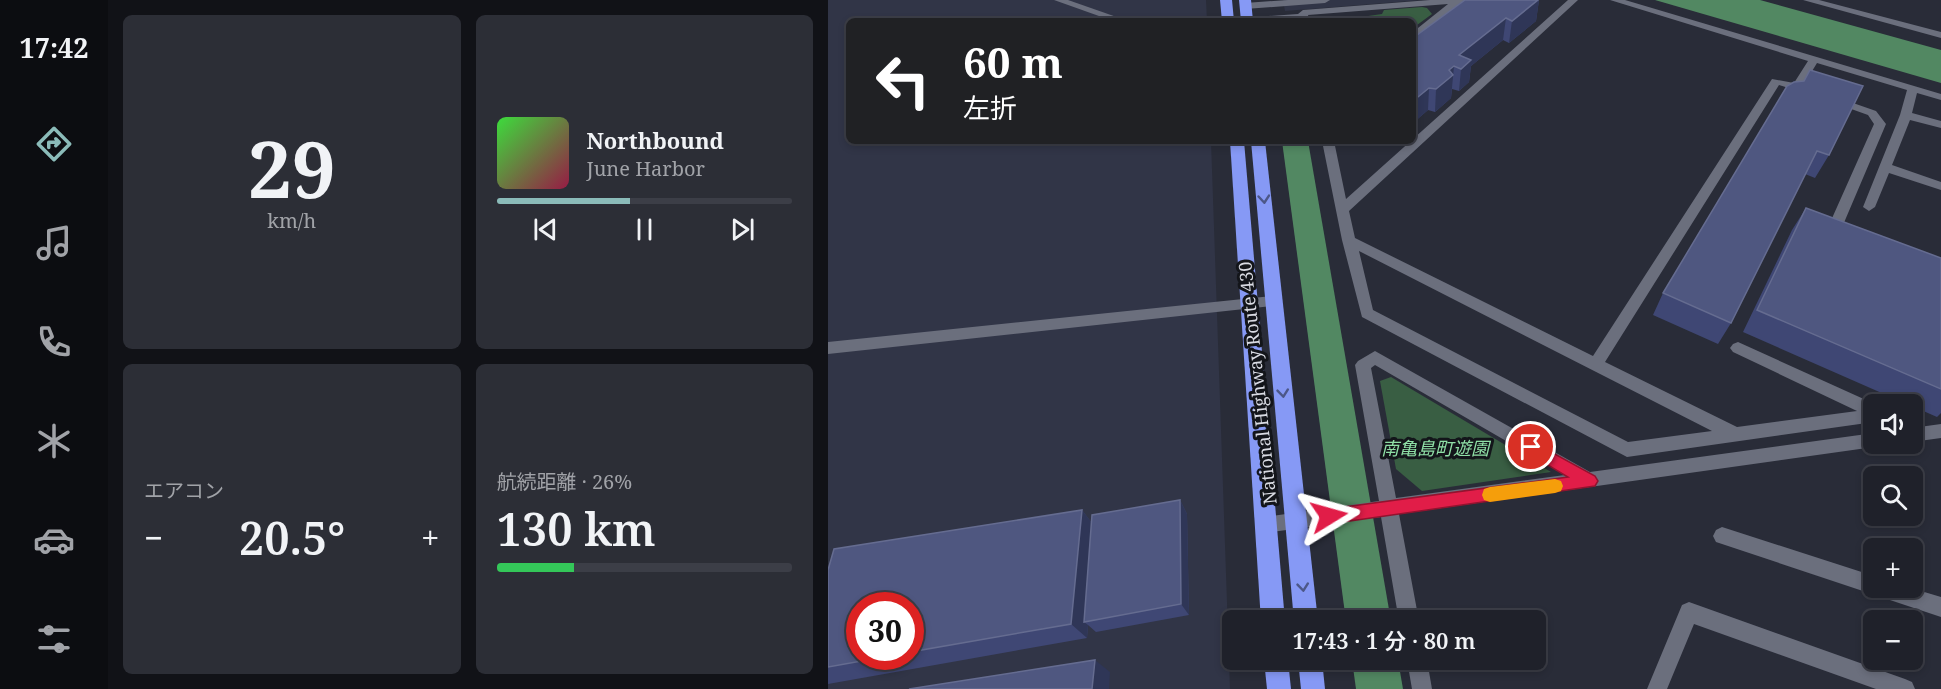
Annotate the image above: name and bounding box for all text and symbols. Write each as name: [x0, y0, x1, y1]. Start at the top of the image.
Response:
text: 17:42: [19, 29, 89, 66]
text: 60 m: [963, 33, 1063, 90]
icon: left: [864, 42, 942, 120]
text: 左折: [963, 89, 1017, 126]
text: 29: [248, 115, 336, 221]
icon: directions: [33, 123, 75, 165]
text: Northbound: [587, 125, 724, 155]
text: June Harbor: [587, 155, 705, 182]
one-way arrow: [1257, 195, 1270, 204]
text: km/h: [267, 207, 316, 234]
icon: previous: [529, 213, 562, 246]
icon: pause: [628, 213, 661, 246]
icon: next: [726, 213, 759, 246]
icon: music: [33, 222, 75, 264]
street label: National Highway Route 430: [1232, 260, 1282, 506]
icon: phone: [33, 321, 75, 363]
one-way arrow: [1276, 389, 1289, 398]
map controls: [1863, 394, 1923, 670]
button: sound: [1863, 394, 1923, 454]
icon: climate: [33, 420, 75, 462]
pin: [1505, 421, 1556, 472]
icon: arrive: [1514, 430, 1547, 463]
park label: 南亀島町遊園: [1381, 436, 1492, 460]
button: search: [1863, 466, 1923, 526]
text: 航続距離 · 26%: [497, 468, 632, 495]
text: エアコン: [144, 477, 224, 504]
position arrow: [1297, 484, 1361, 548]
text: 130 km: [497, 498, 656, 559]
text: 20.5°: [239, 507, 345, 568]
text: −: [144, 515, 163, 560]
text: +: [421, 515, 439, 560]
icon: car: [33, 519, 75, 561]
button: +: [1863, 538, 1923, 598]
one-way arrow: [1296, 583, 1309, 592]
speed limit sign: 30: [846, 592, 924, 670]
button: −: [1863, 610, 1923, 670]
icon: filters: [33, 618, 75, 660]
text: 17:43 · 1 分 · 80 m: [1292, 625, 1476, 655]

